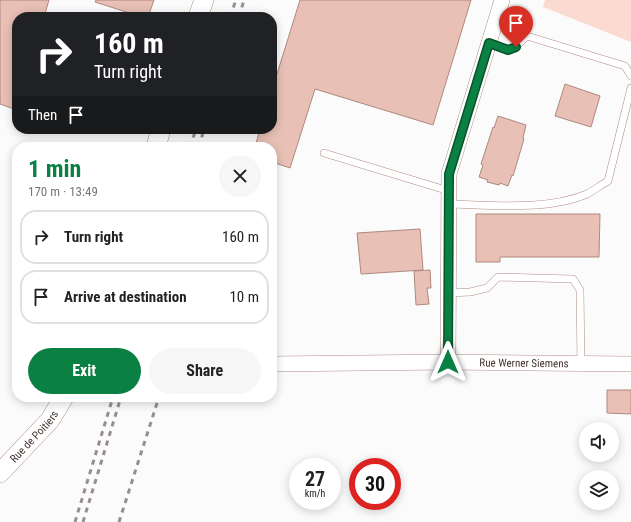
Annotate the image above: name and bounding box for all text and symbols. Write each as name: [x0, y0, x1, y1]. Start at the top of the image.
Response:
pin: [499, 6, 533, 47]
icon: arrive: [505, 12, 527, 34]
text: 160 m: [94, 27, 164, 60]
icon: right: [28, 28, 80, 80]
text: Turn right: [94, 61, 162, 82]
icon: arrive: [65, 104, 87, 126]
text: Then: [28, 106, 57, 124]
text: 1 min: [28, 155, 81, 183]
button: close: [219, 155, 261, 197]
text: 170 m · 13:49: [28, 184, 98, 199]
icon: right: [30, 226, 52, 248]
text: Turn right: [64, 228, 123, 246]
text: 160 m: [222, 228, 259, 246]
icon: arrive: [30, 286, 52, 308]
text: Arrive at destination: [64, 288, 187, 306]
text: 10 m: [229, 288, 259, 306]
position arrow: [427, 341, 469, 383]
button: Exit: [28, 348, 141, 394]
button: Share: [149, 348, 261, 394]
street label: Rue Werner Siemens: [479, 356, 569, 370]
street label: Rue de Poitiers: [7, 408, 61, 465]
map controls: [579, 422, 619, 510]
button: sound: [579, 422, 619, 462]
speed limit sign: 30: [349, 458, 401, 510]
text: 27: [305, 467, 325, 491]
button: layers: [579, 470, 619, 510]
text: km/h: [305, 488, 325, 499]

